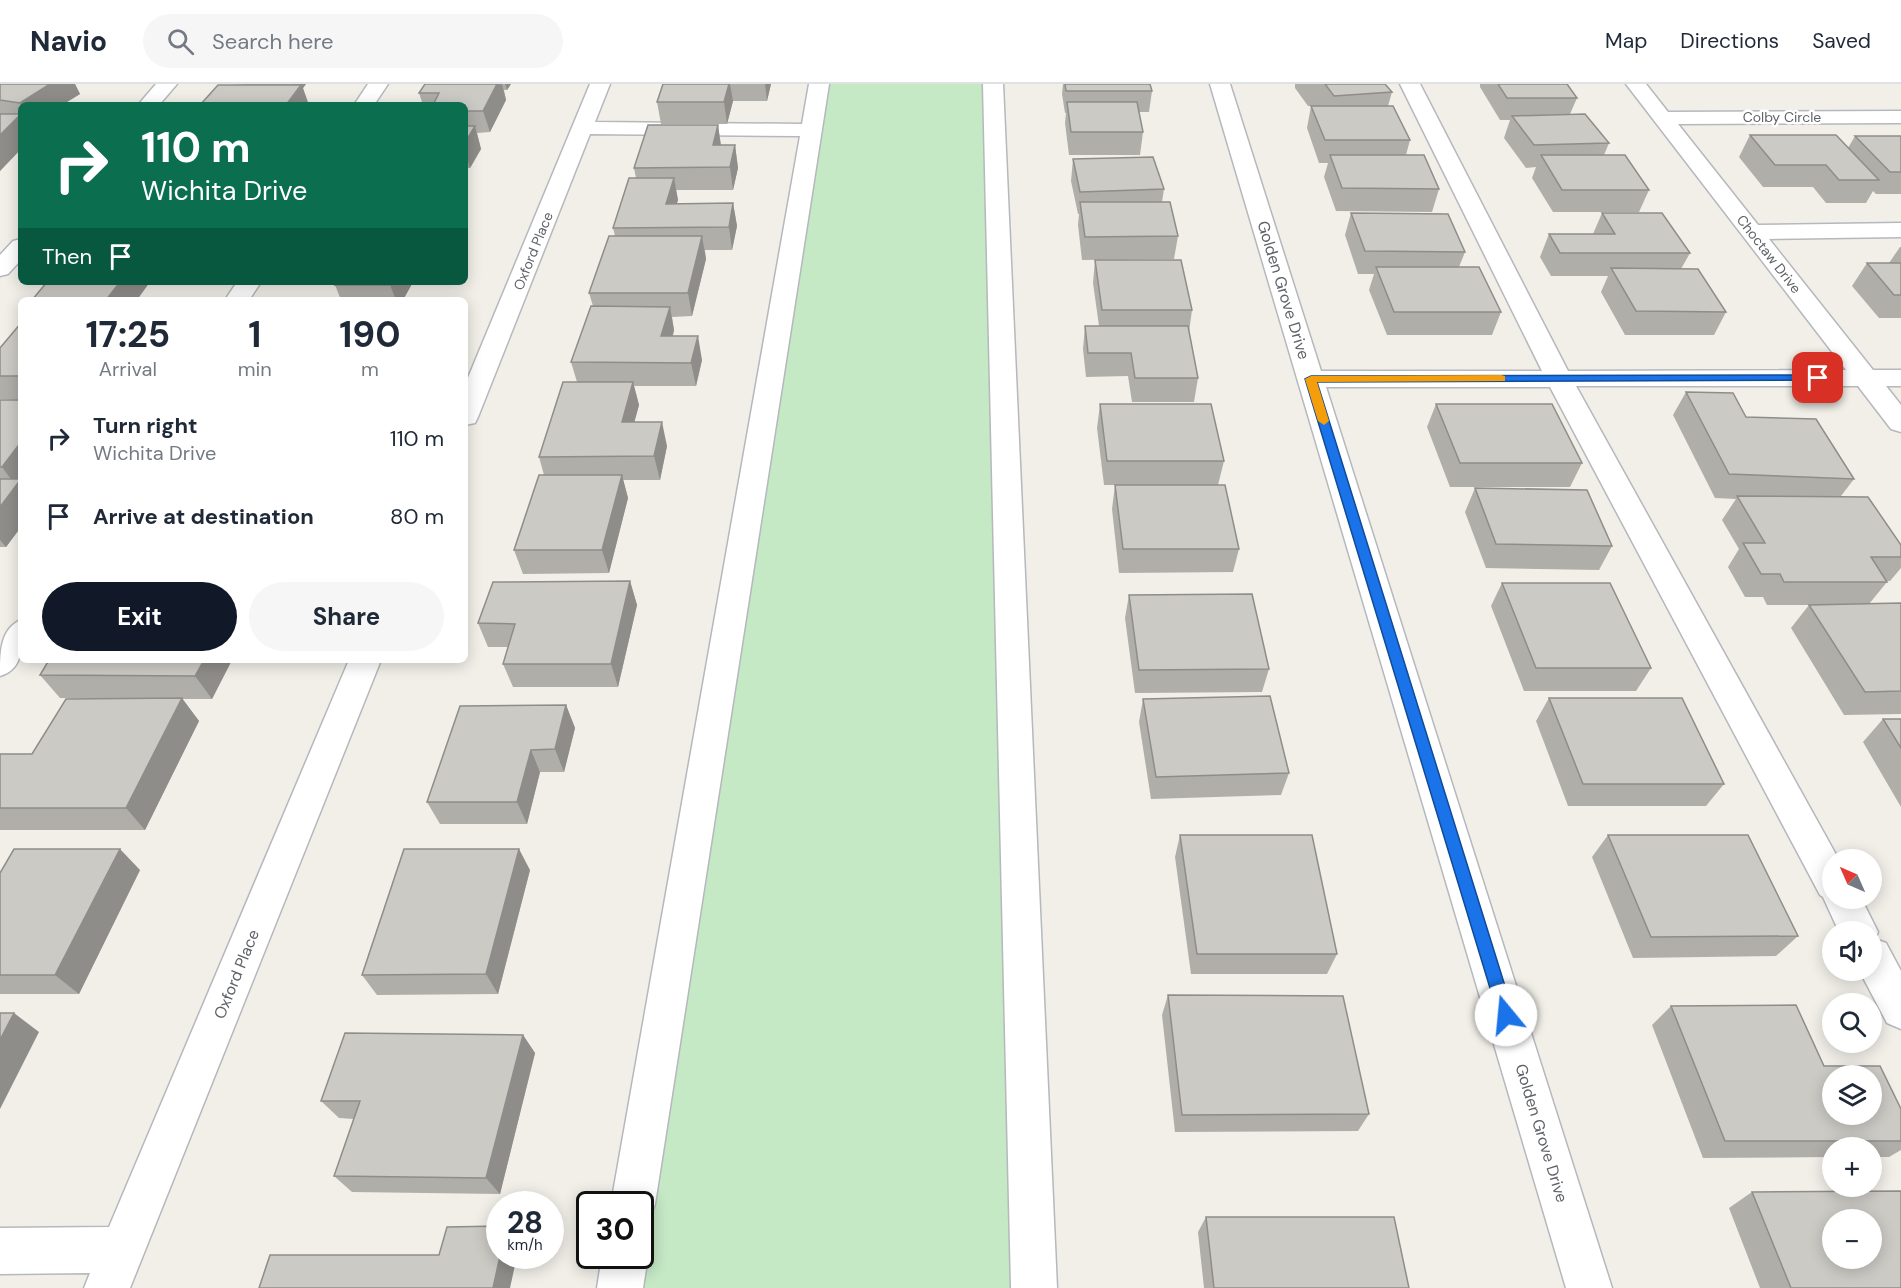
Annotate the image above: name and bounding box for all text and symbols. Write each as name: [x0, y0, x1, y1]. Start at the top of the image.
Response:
search box: [143, 14, 563, 68]
text: Navio: [30, 23, 107, 60]
icon: search: [164, 25, 197, 58]
text: Search here: [212, 27, 333, 56]
text: Map: [1605, 27, 1647, 55]
text: Directions: [1680, 27, 1779, 55]
text: Saved: [1812, 27, 1871, 55]
street label: Colby Circle: [1743, 108, 1821, 126]
text: 110 m: [141, 120, 251, 175]
icon: right: [42, 126, 120, 204]
text: Wichita Drive: [141, 173, 307, 208]
street label: Oxford Place: [509, 209, 557, 293]
street label: Choctaw Drive: [1733, 211, 1805, 297]
street label: Golden Grove Drive: [1252, 218, 1315, 362]
icon: arrive: [104, 240, 137, 273]
text: Then: [42, 242, 92, 271]
text: 17:25: [85, 311, 170, 358]
text: 1: [248, 311, 261, 358]
text: 190: [339, 311, 401, 358]
pin: [1792, 352, 1843, 403]
text: Arrival: [99, 356, 157, 382]
text: min: [238, 356, 272, 382]
text: m: [361, 356, 379, 382]
icon: arrive: [1801, 361, 1834, 394]
text: Turn right: [93, 411, 198, 440]
icon: right: [42, 422, 75, 455]
text: 110 m: [390, 424, 444, 453]
text: Wichita Drive: [93, 440, 216, 466]
icon: arrive: [42, 500, 75, 533]
text: Arrive at destination: [93, 502, 314, 531]
text: 80 m: [390, 502, 444, 531]
button: Exit: [42, 582, 237, 651]
button: Share: [249, 582, 444, 651]
north arrow: [1822, 849, 1882, 909]
map controls: [1822, 849, 1882, 1269]
button: sound: [1822, 921, 1882, 981]
street label: Oxford Place: [209, 926, 264, 1022]
position arrow: [1474, 983, 1538, 1047]
button: search: [1822, 993, 1882, 1053]
street label: Golden Grove Drive: [1510, 1061, 1573, 1205]
button: layers: [1822, 1065, 1882, 1125]
button: +: [1822, 1137, 1882, 1197]
speed limit sign: 30: [576, 1191, 654, 1269]
text: 28: [507, 1203, 543, 1242]
button: −: [1822, 1209, 1882, 1269]
text: km/h: [507, 1235, 543, 1255]

